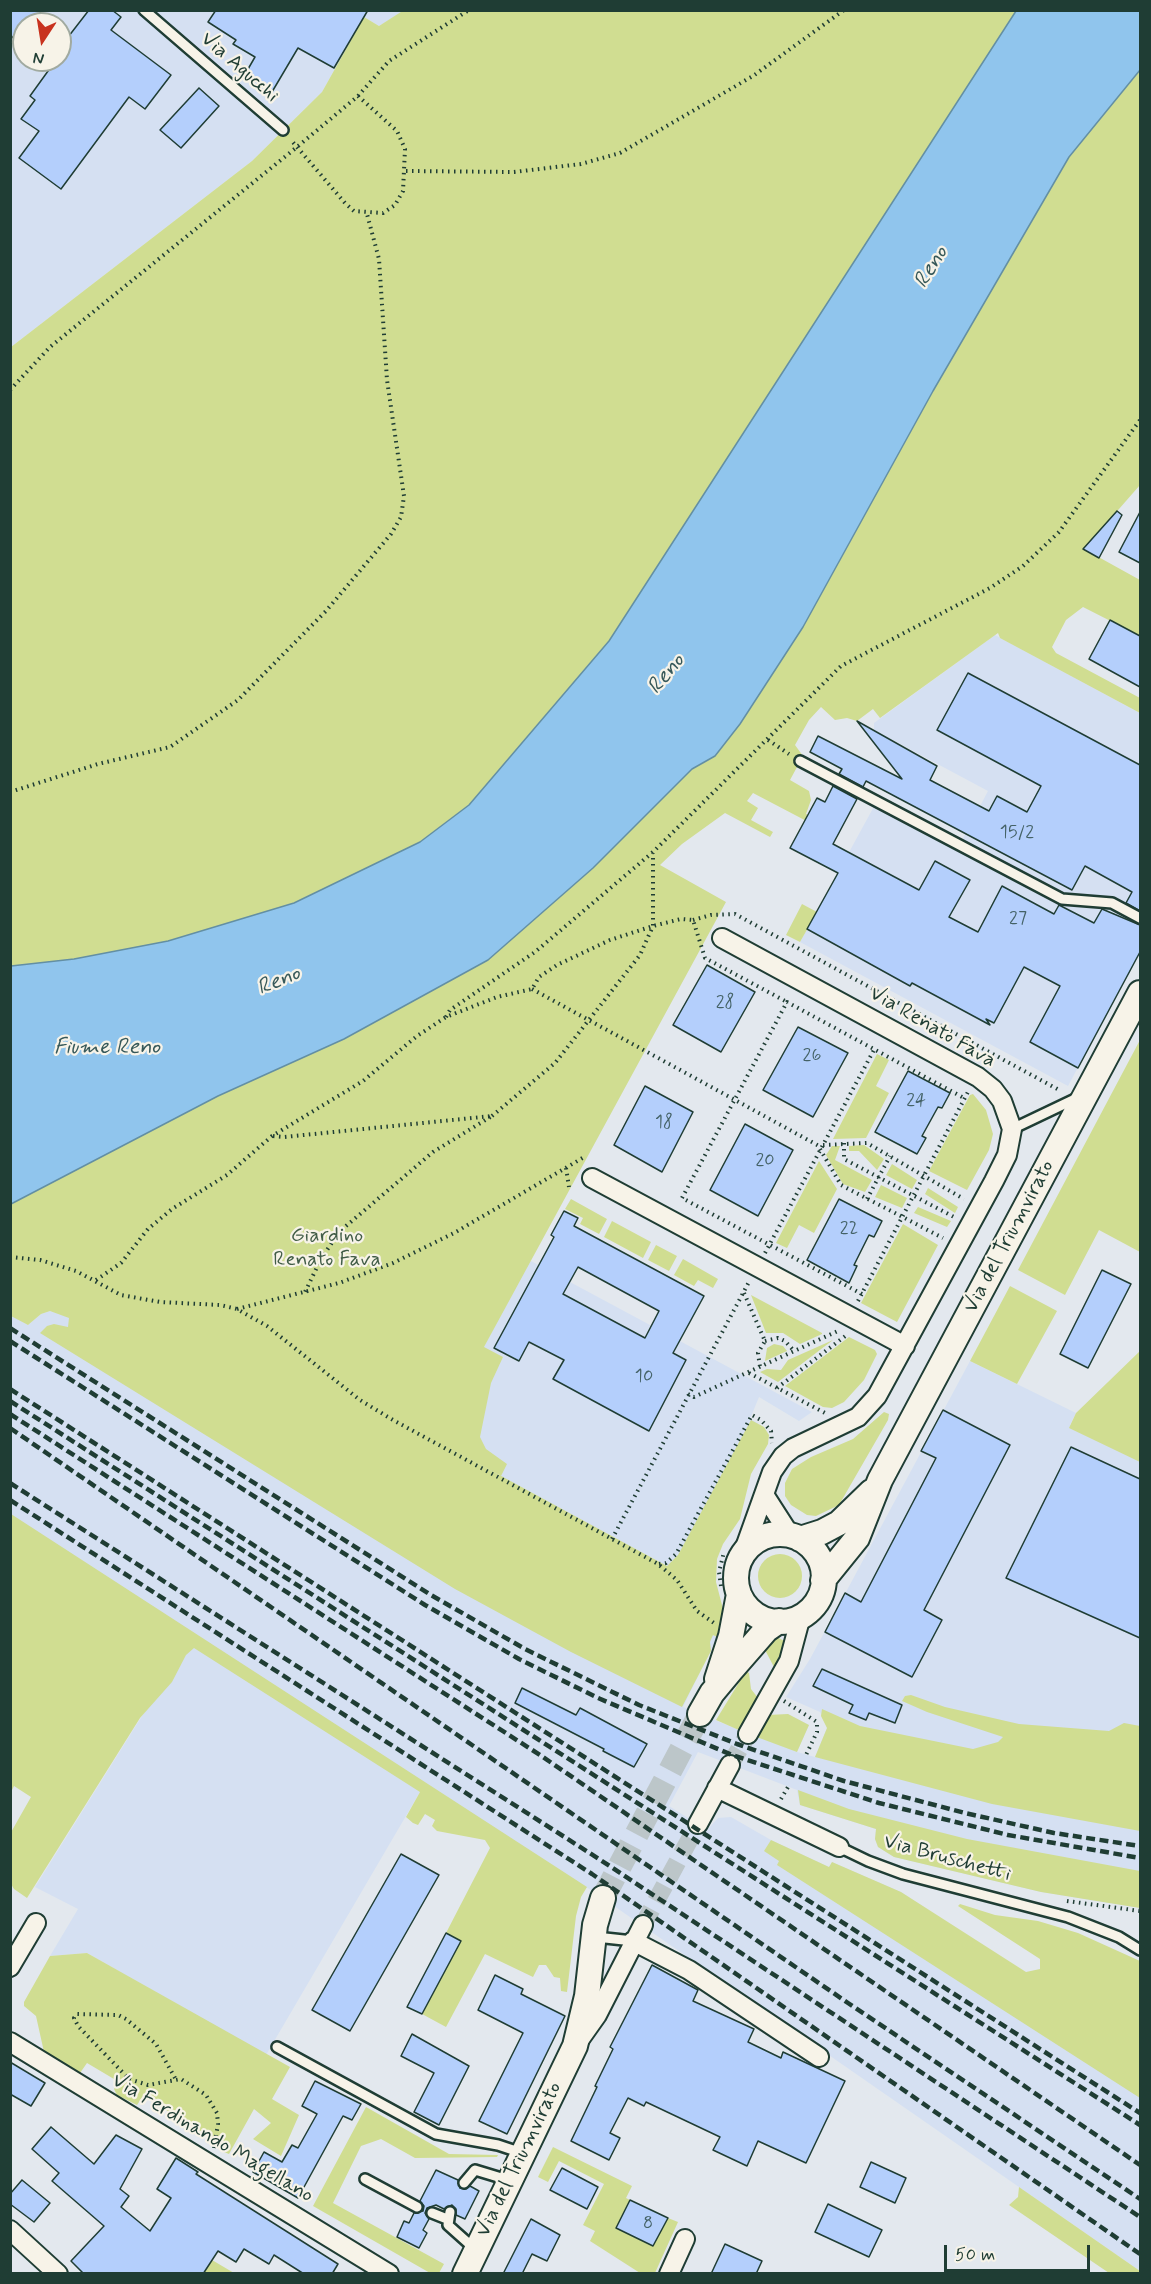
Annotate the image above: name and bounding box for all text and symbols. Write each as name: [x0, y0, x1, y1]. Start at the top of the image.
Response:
north arrow: [12, 12, 72, 72]
street label: Via Agucchi: [195, 27, 283, 109]
text: N: [31, 47, 46, 70]
water label: Reno: [909, 242, 955, 294]
water label: Reno: [643, 650, 691, 700]
house number: 15/2: [1000, 822, 1034, 844]
house number: 27: [1009, 908, 1027, 930]
water label: Reno: [254, 961, 304, 1003]
street label: Via Renato Fava: [864, 982, 1000, 1074]
house number: 28: [716, 992, 734, 1014]
water label: Fiume Reno: [54, 1035, 160, 1061]
house number: 26: [803, 1045, 821, 1067]
house number: 24: [906, 1090, 926, 1112]
house number: 18: [655, 1112, 673, 1134]
house number: 20: [755, 1150, 775, 1172]
street label: Via del Triumvirato: [959, 1156, 1061, 1318]
house number: 22: [840, 1218, 858, 1240]
park label: Giardino Renato Fava: [273, 1224, 381, 1274]
house number: 10: [635, 1366, 653, 1388]
street label: Via Bruschetti: [881, 1830, 1013, 1888]
street label: Via Ferdinando Magellano: [107, 2069, 317, 2209]
street label: Via del Triumvirato: [472, 2078, 568, 2242]
house number: 8: [643, 2213, 653, 2235]
scale bar: [947, 2233, 1092, 2271]
text: 50 m: [955, 2243, 995, 2267]

